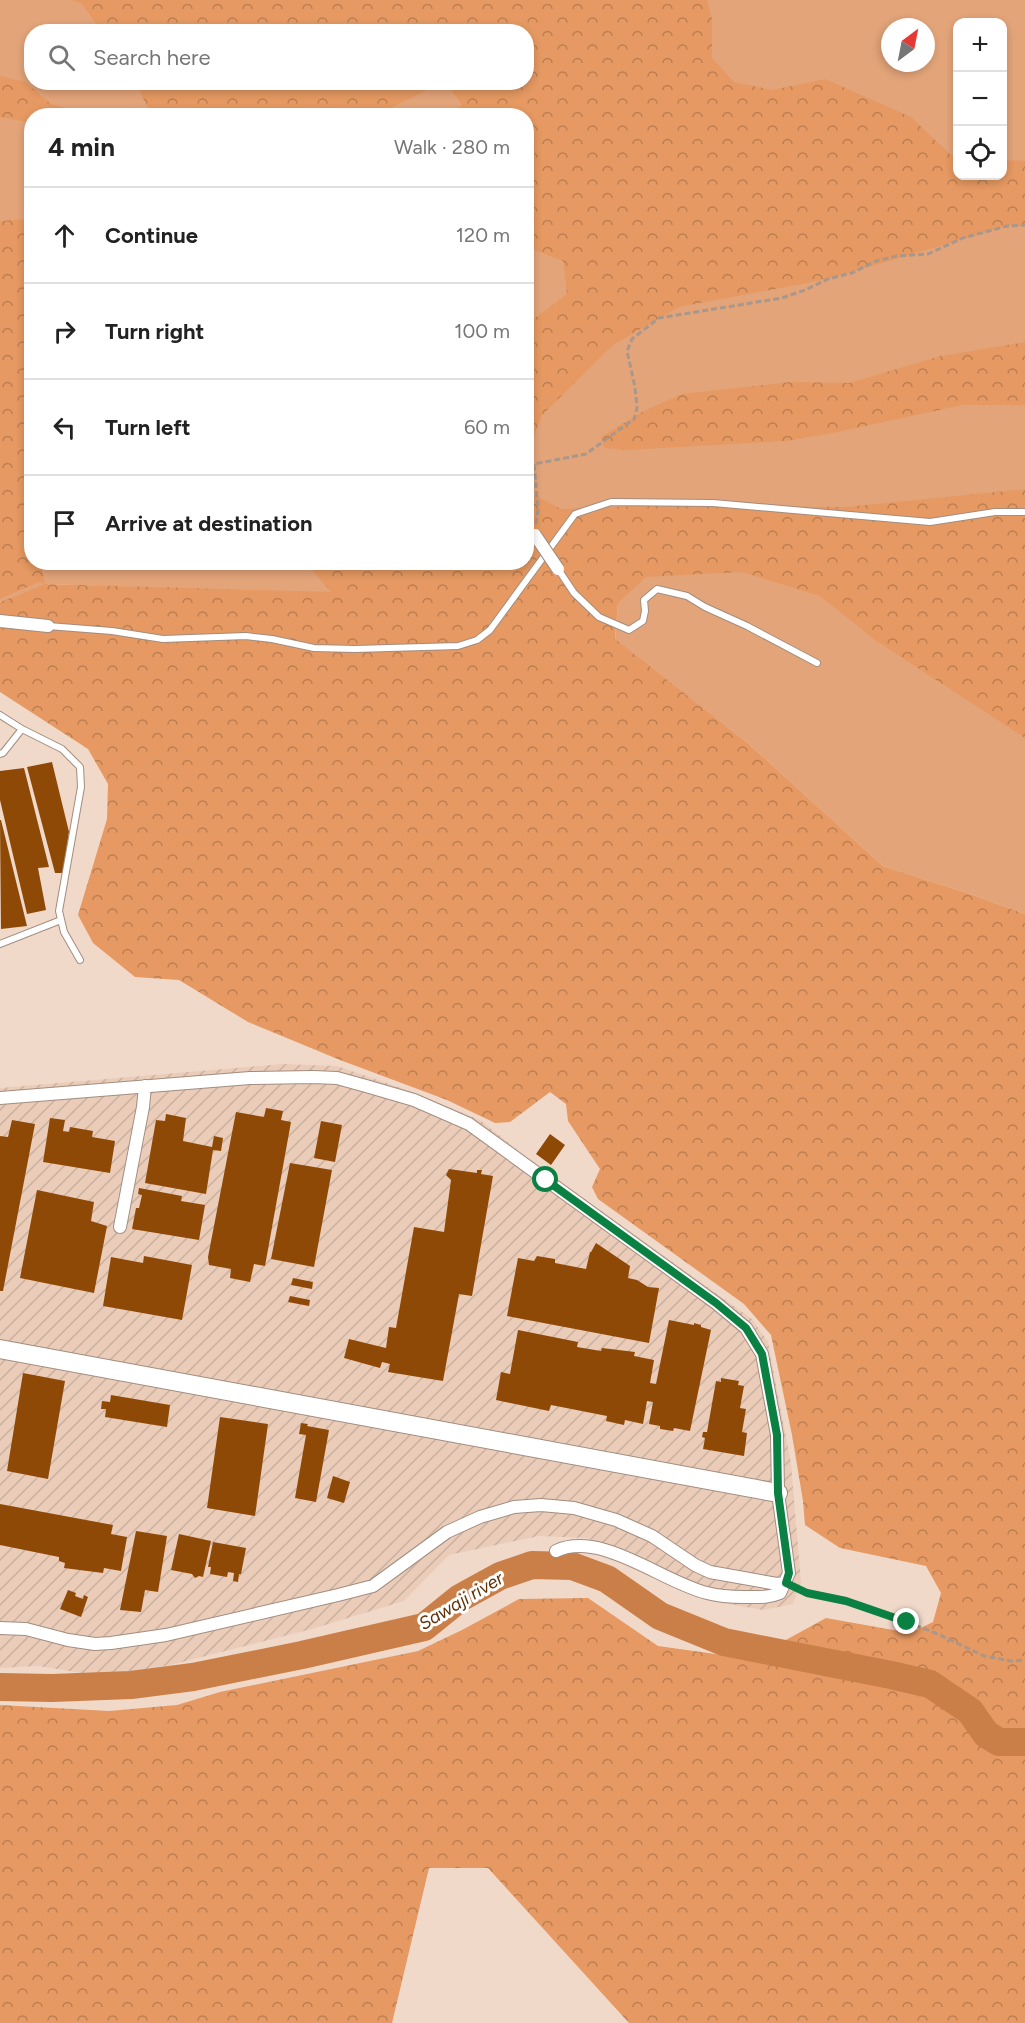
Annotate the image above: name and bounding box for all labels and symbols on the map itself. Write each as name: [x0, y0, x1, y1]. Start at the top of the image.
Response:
north arrow: [881, 18, 935, 72]
route start: [532, 1166, 558, 1192]
water label: Sawaji river: [415, 1567, 508, 1635]
route end: [893, 1608, 919, 1634]

